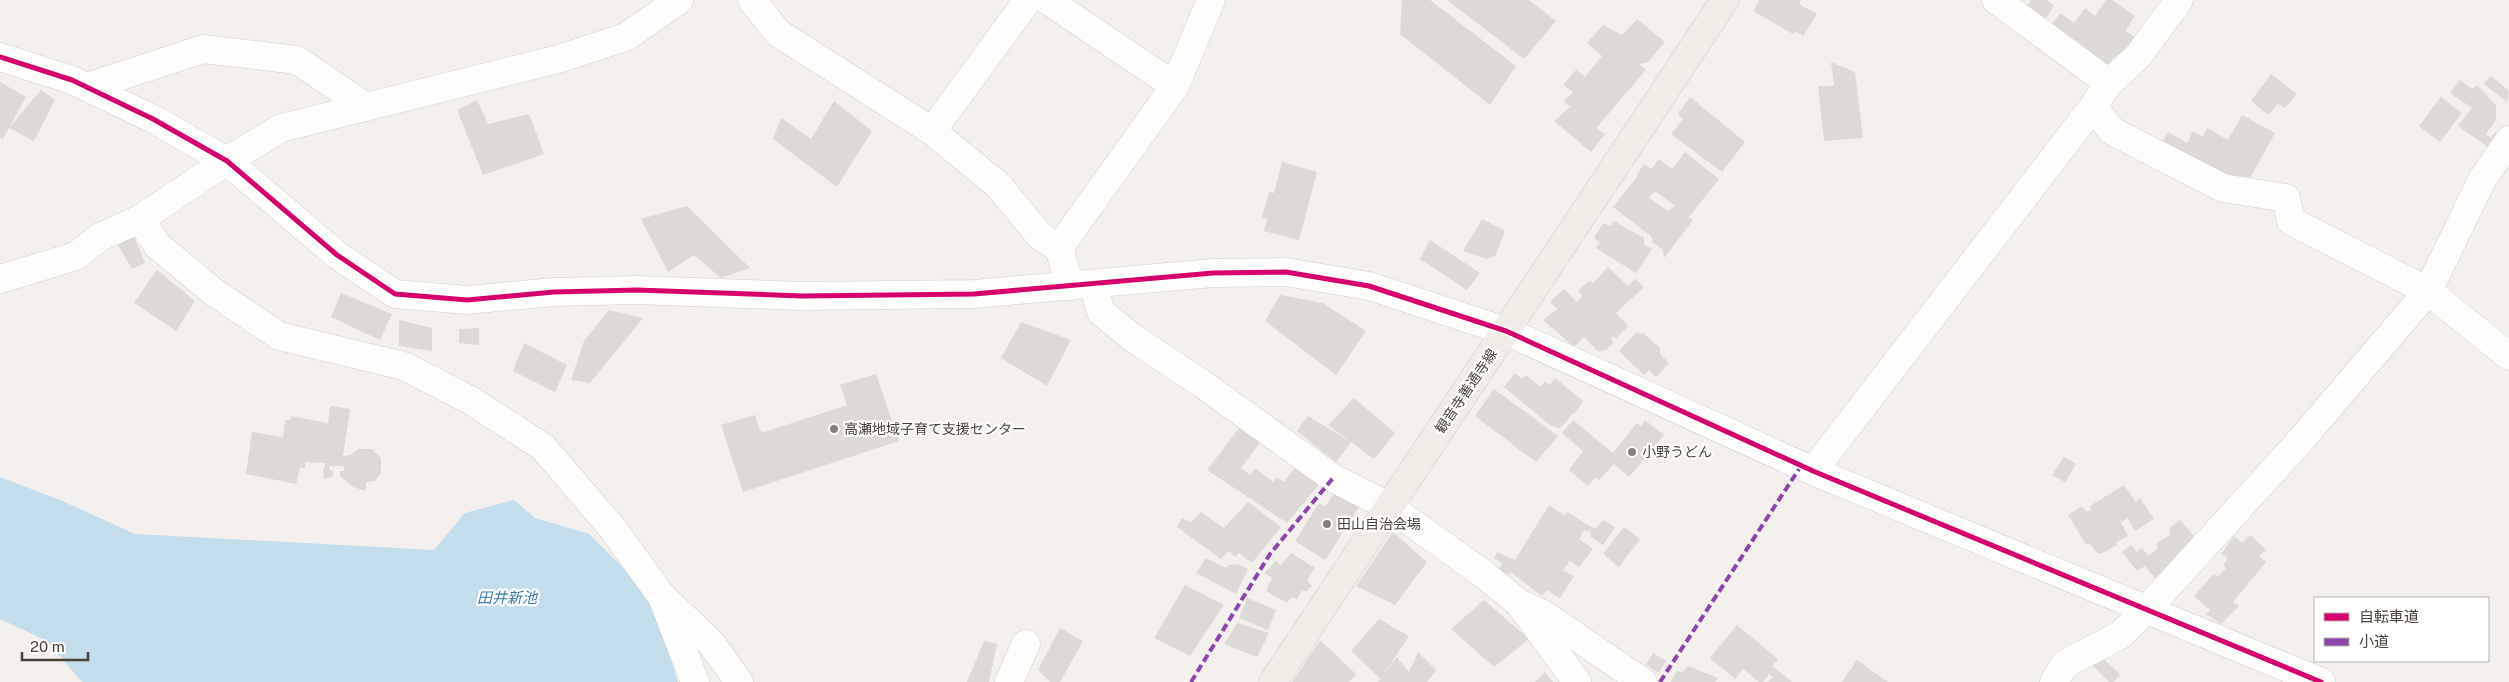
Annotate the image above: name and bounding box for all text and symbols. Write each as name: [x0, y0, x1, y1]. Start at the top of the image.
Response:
street label: 観音寺善通寺線: [1432, 346, 1500, 436]
place label: 高瀬地域子育て支援センター: [844, 421, 1026, 437]
marker: 高瀬地域子育て支援センター: [828, 423, 840, 435]
place label: 小野うどん: [1642, 444, 1712, 460]
marker: 小野うどん: [1626, 446, 1638, 458]
place label: 田山自治会場: [1337, 516, 1421, 532]
marker: 田山自治会場: [1321, 518, 1333, 530]
water label: 田井新池: [477, 589, 539, 606]
legend: [2314, 597, 2489, 662]
text: 自転車道: [2359, 608, 2419, 625]
scale bar: [22, 630, 89, 662]
text: 小道: [2359, 633, 2389, 650]
text: 20 m: [30, 638, 65, 655]

